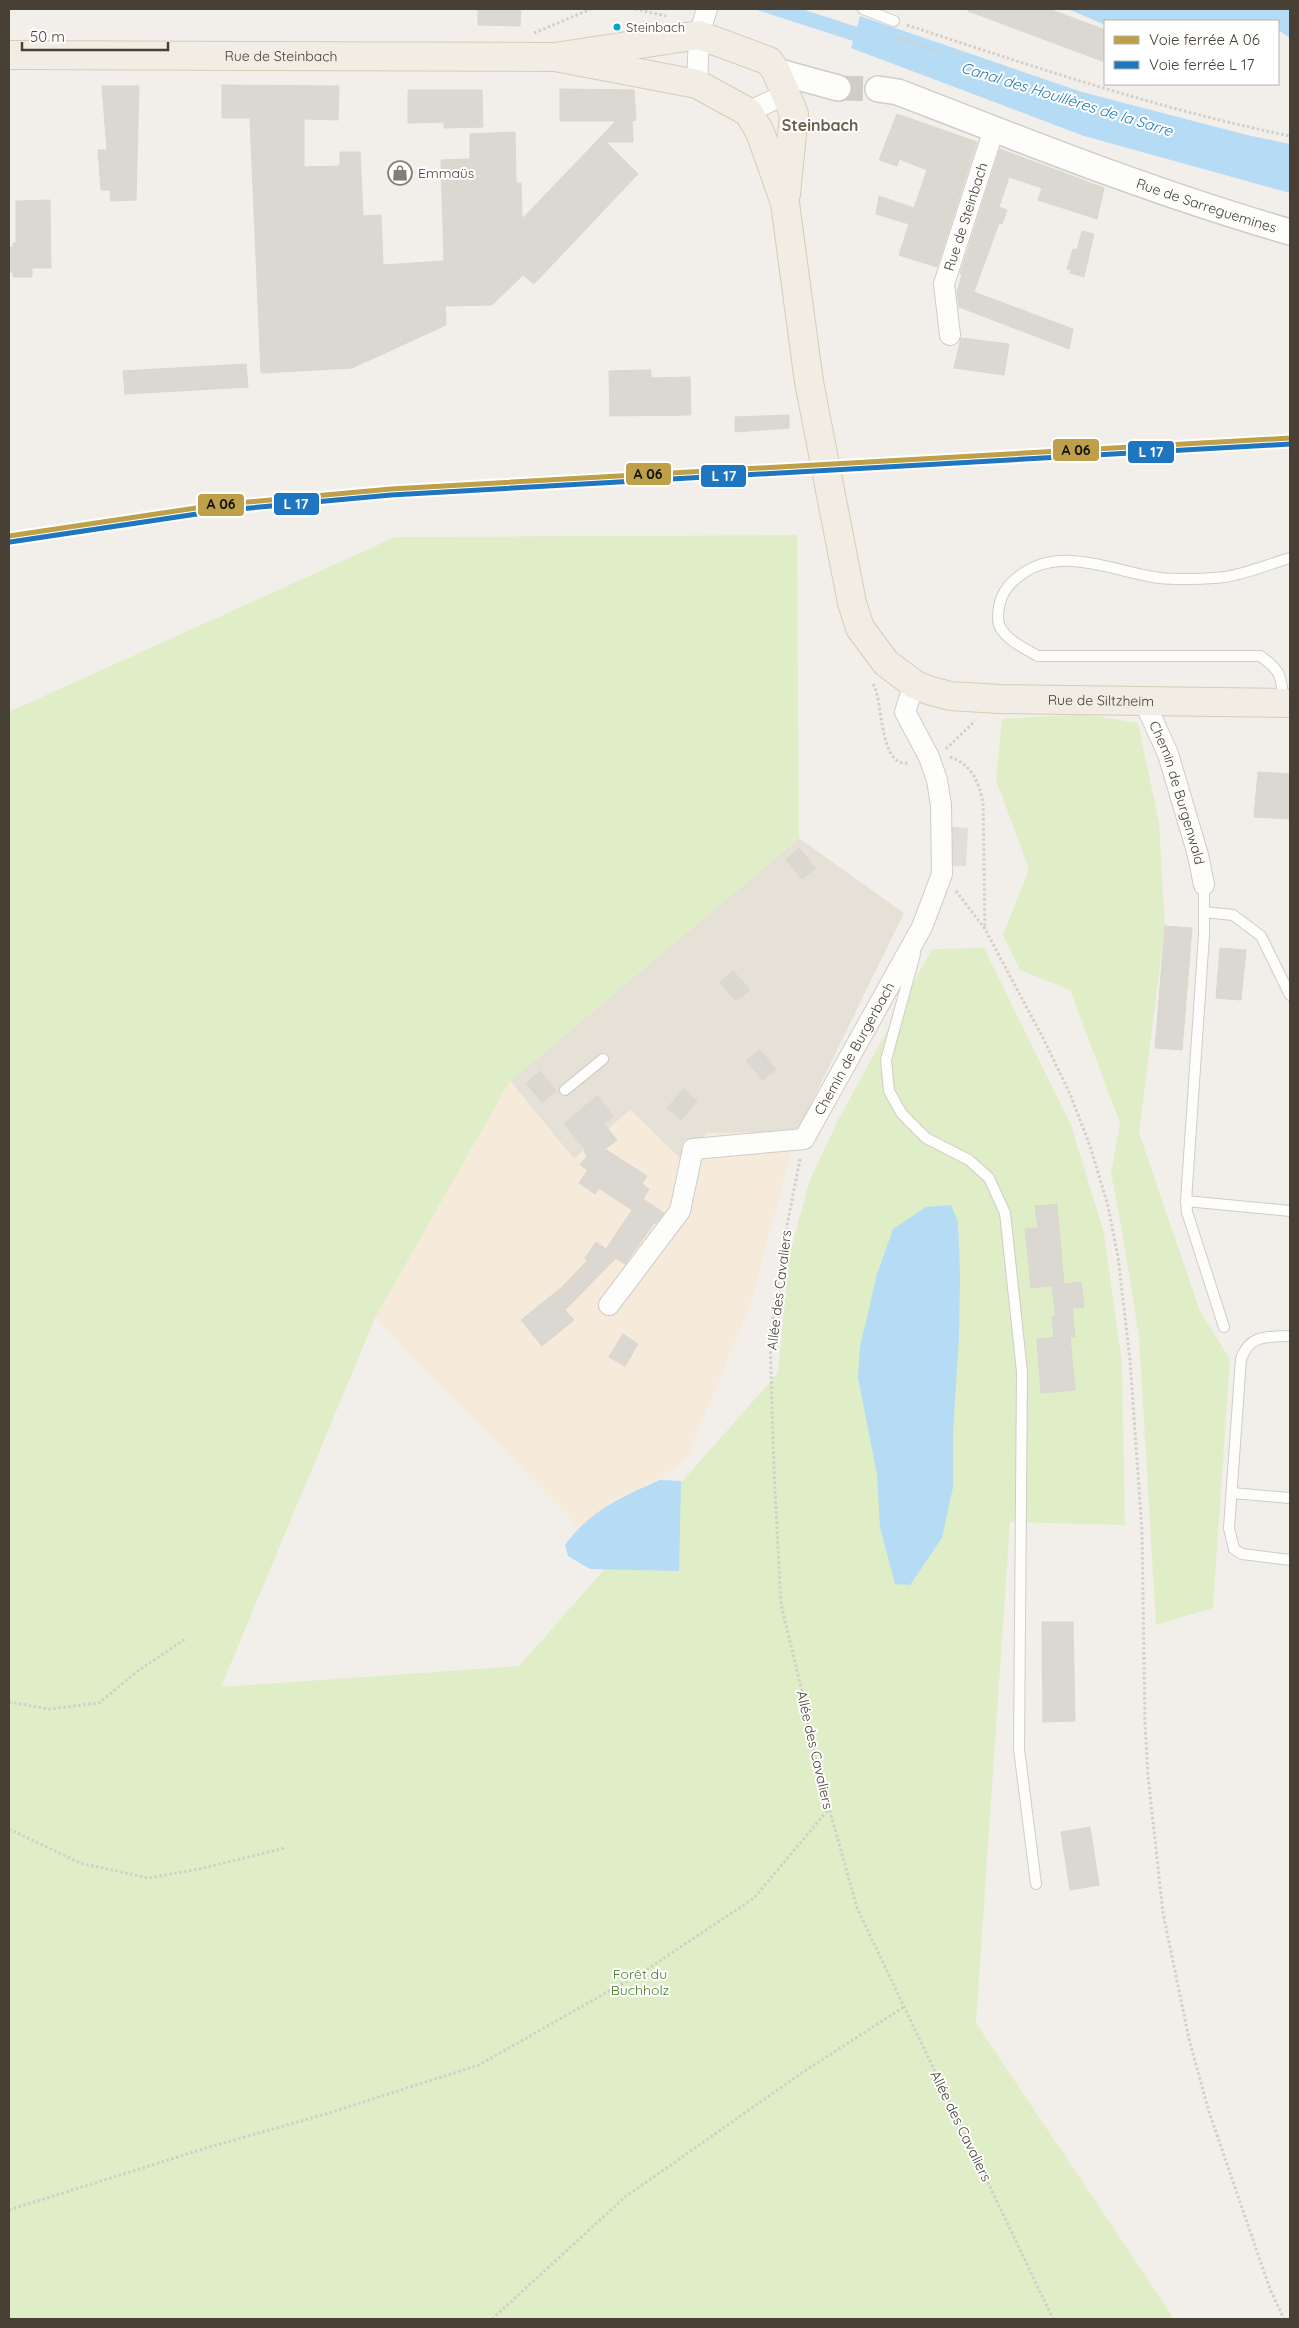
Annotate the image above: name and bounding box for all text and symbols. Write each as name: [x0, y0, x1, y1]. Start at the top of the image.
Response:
place label: Steinbach: [626, 19, 685, 35]
scale bar: [22, 20, 169, 52]
legend: [1104, 20, 1279, 85]
marker: Steinbach: [612, 22, 622, 32]
text: 50 m: [30, 27, 65, 46]
text: Voie ferrée A 06: [1149, 30, 1260, 49]
street label: Rue de Steinbach: [224, 47, 338, 65]
text: Voie ferrée L 17: [1149, 55, 1255, 74]
water label: Canal des Houillères de la Sarre: [959, 58, 1176, 140]
district label: Steinbach: [782, 115, 858, 135]
shop icon: Emmaüs: [387, 160, 413, 186]
street label: Rue de Steinbach: [940, 160, 992, 273]
place label: Emmaüs: [418, 164, 474, 182]
street label: Rue de Sarreguemines: [1134, 174, 1279, 237]
line badge: A 06: [1052, 438, 1100, 462]
line badge: L 17: [1127, 440, 1175, 464]
text: A 06: [1061, 441, 1091, 459]
text: L 17: [1139, 443, 1164, 461]
line badge: A 06: [625, 462, 672, 486]
line badge: L 17: [700, 464, 747, 488]
text: A 06: [633, 465, 663, 483]
text: L 17: [712, 467, 737, 485]
line badge: L 17: [273, 492, 320, 516]
line badge: A 06: [197, 493, 245, 517]
text: A 06: [206, 495, 236, 513]
text: L 17: [284, 495, 309, 513]
street label: Rue de Siltzheim: [1048, 691, 1154, 710]
street label: Chemin de Burgenwald: [1145, 718, 1209, 866]
street label: Chemin de Burgerbach: [810, 979, 898, 1118]
street label: Allée des Cavaliers: [763, 1229, 795, 1351]
street label: Allée des Cavaliers: [793, 1689, 837, 1811]
park label: Forêt du Buchholz: [611, 1965, 670, 1999]
street label: Allée des Cavaliers: [926, 2068, 996, 2184]

